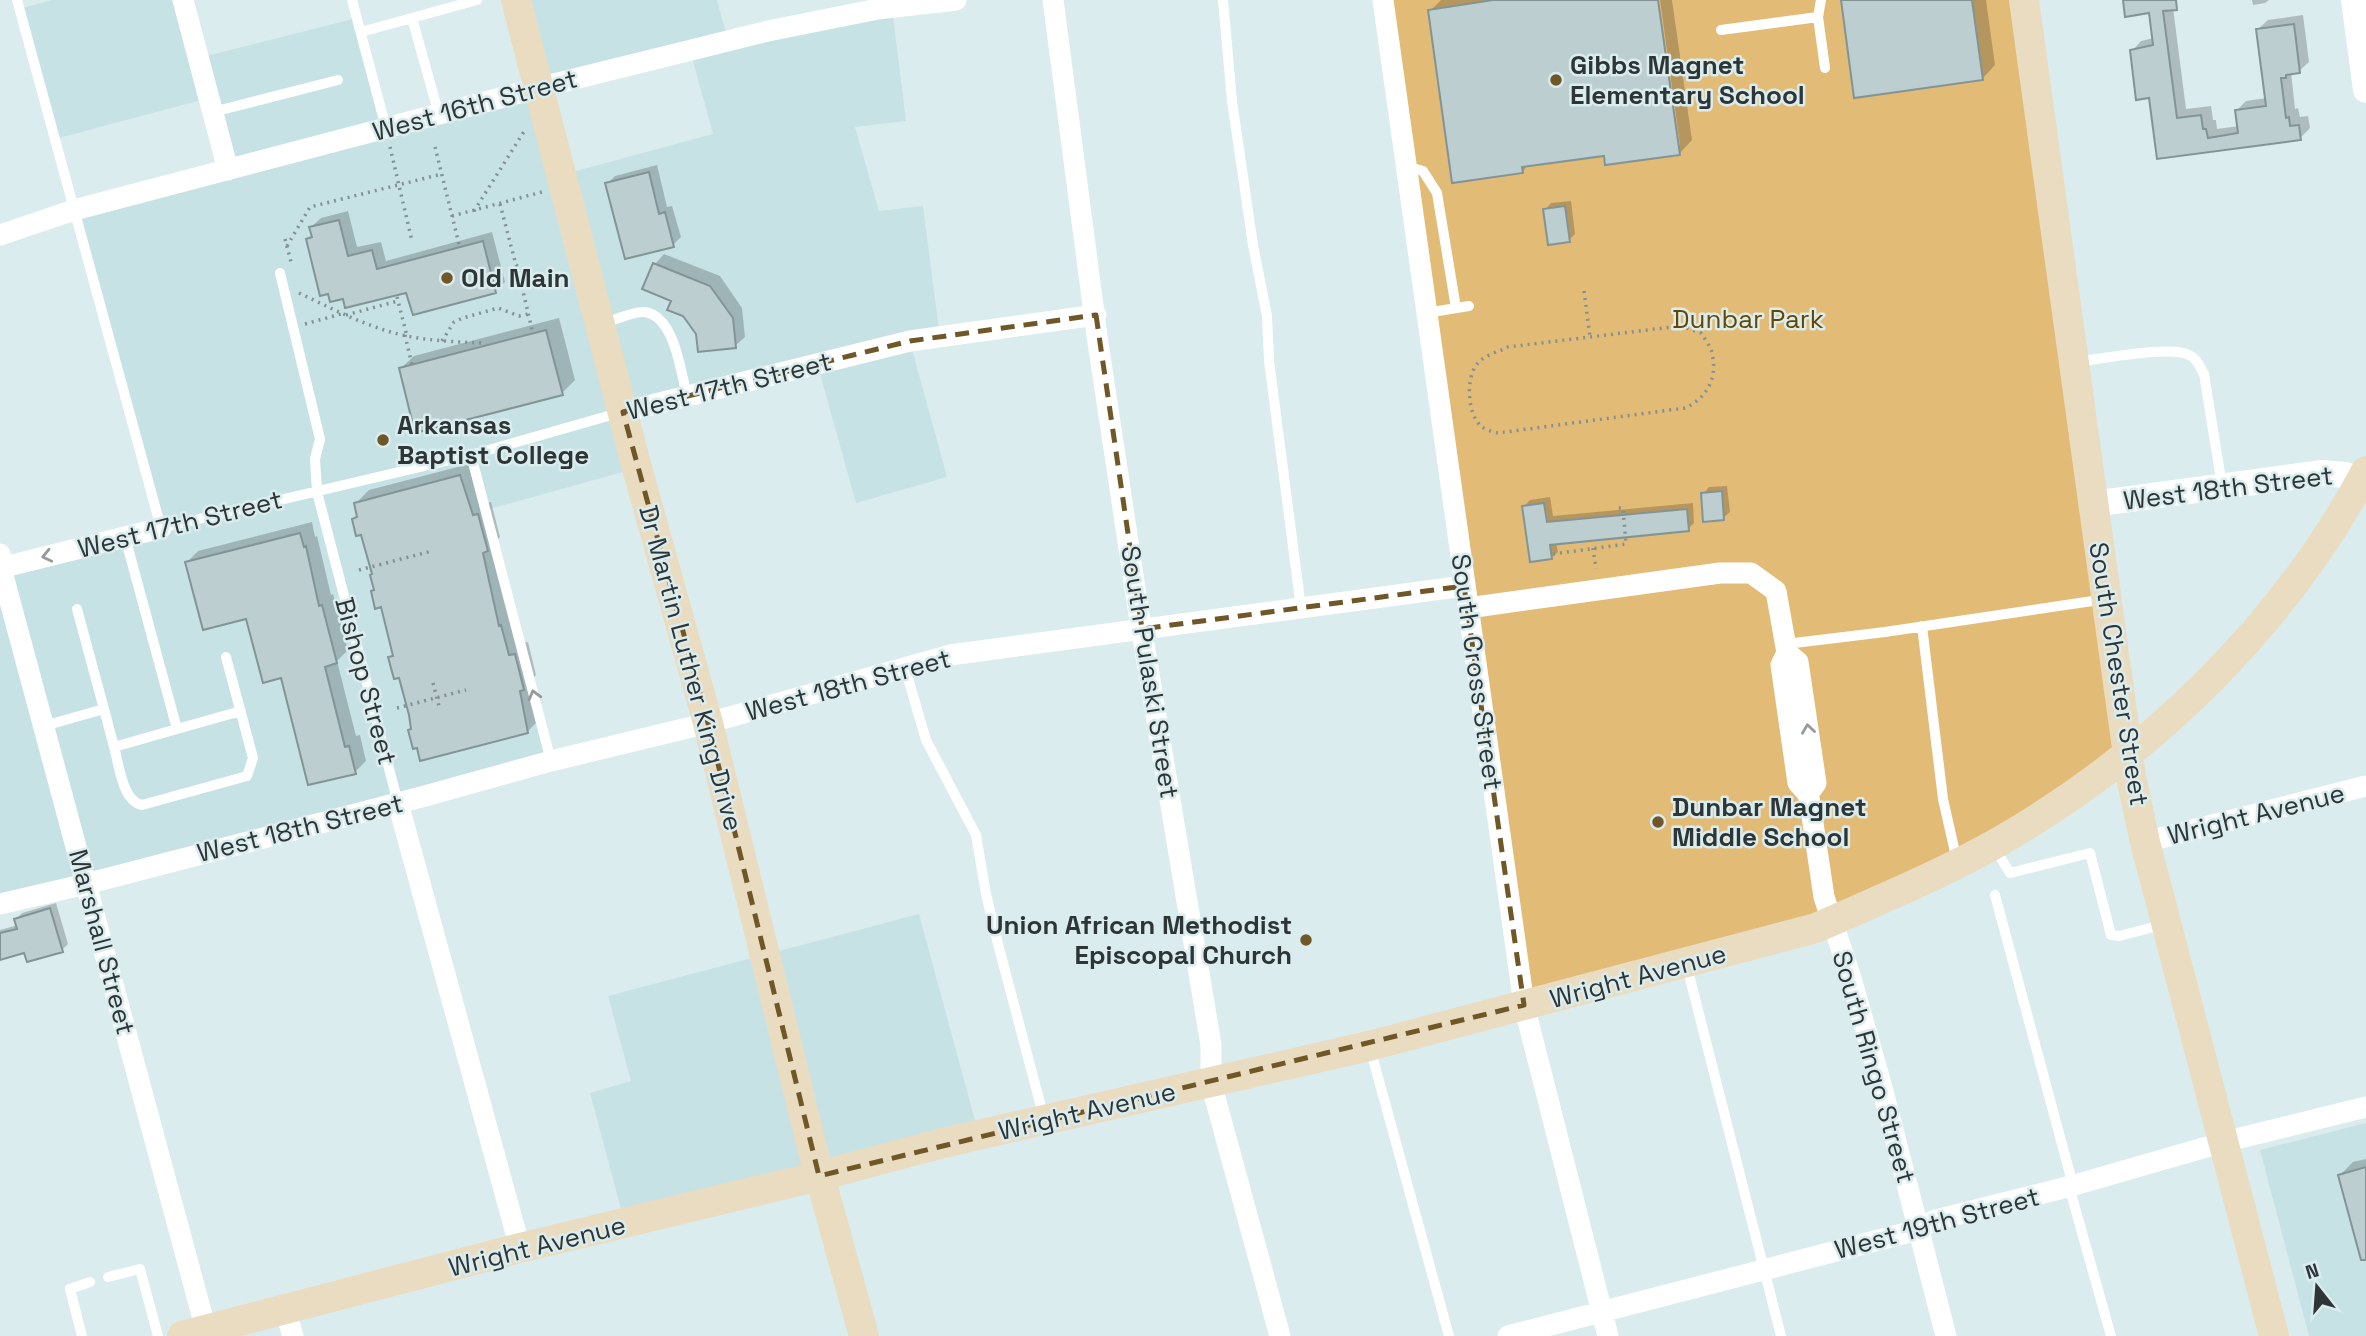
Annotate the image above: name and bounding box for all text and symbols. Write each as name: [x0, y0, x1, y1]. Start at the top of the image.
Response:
place label: Gibbs Magnet Elementary School: [1570, 48, 1805, 112]
street label: West 16th Street: [369, 61, 581, 149]
marker: Gibbs Magnet Elementary School: [1548, 72, 1564, 88]
place label: Old Main: [461, 261, 570, 295]
marker: Old Main: [439, 270, 455, 286]
park label: Dunbar Park: [1672, 302, 1824, 336]
street label: West 17th Street: [623, 344, 835, 428]
place label: Arkansas Baptist College: [397, 408, 589, 472]
marker: Arkansas Baptist College: [375, 432, 391, 448]
street label: West 18th Street: [2121, 458, 2335, 518]
street label: West 17th Street: [74, 482, 286, 566]
street label: Dr Martin Luther King Drive: [631, 502, 751, 834]
street label: South Chester Street: [2081, 540, 2157, 808]
street label: South Pulaski Street: [1113, 543, 1187, 801]
one-way arrow: [41, 548, 53, 562]
street label: South Cross Street: [1444, 552, 1510, 792]
street label: Bishop Street: [327, 593, 405, 769]
street label: West 18th Street: [742, 641, 954, 729]
one-way arrow: [528, 689, 542, 701]
one-way arrow: [1801, 724, 1816, 735]
street label: Wright Avenue: [2164, 776, 2348, 852]
street label: West 18th Street: [194, 786, 406, 870]
place label: Dunbar Magnet Middle School: [1672, 790, 1867, 854]
marker: Dunbar Magnet Middle School: [1650, 814, 1666, 830]
street label: Marshall Street: [61, 846, 143, 1038]
place label: Union African Methodist Episcopal Church: [986, 908, 1292, 972]
marker: Union African Methodist Episcopal Church: [1298, 932, 1314, 948]
street label: Wright Avenue: [1546, 936, 1730, 1016]
street label: South Ringo Street: [1825, 947, 1923, 1187]
street label: Wright Avenue: [995, 1074, 1179, 1148]
street label: West 19th Street: [1831, 1179, 2043, 1267]
street label: Wright Avenue: [445, 1208, 629, 1284]
north arrow: [2282, 1252, 2352, 1322]
text: N: [2302, 1257, 2322, 1285]

